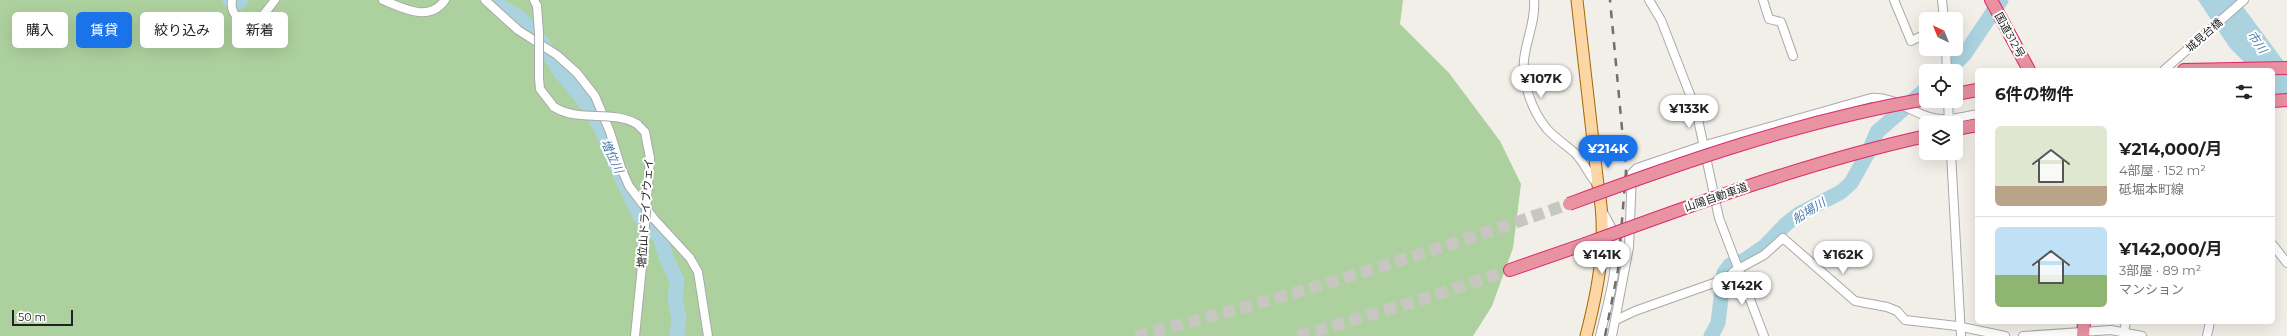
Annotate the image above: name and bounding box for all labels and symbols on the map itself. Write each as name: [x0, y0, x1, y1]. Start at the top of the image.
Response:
street label: 国道312号: [1992, 10, 2028, 60]
north arrow: [1919, 12, 1963, 56]
street label: 城見台橋: [2183, 15, 2225, 55]
water label: 市川: [2244, 28, 2271, 58]
pin: ¥107K: [1513, 65, 1569, 99]
pin: ¥133K: [1661, 95, 1717, 129]
pin: ¥214K: [1580, 135, 1636, 169]
water label: 増位川: [598, 136, 628, 177]
street label: 増位山ドライブウェイ: [634, 158, 656, 268]
street label: 山陽自動車道: [1683, 180, 1749, 214]
water label: 船場川: [1789, 194, 1830, 226]
pin: ¥141K: [1574, 241, 1630, 275]
pin: ¥162K: [1815, 241, 1871, 275]
pin: ¥142K: [1714, 272, 1770, 306]
scale bar: [12, 308, 73, 327]

